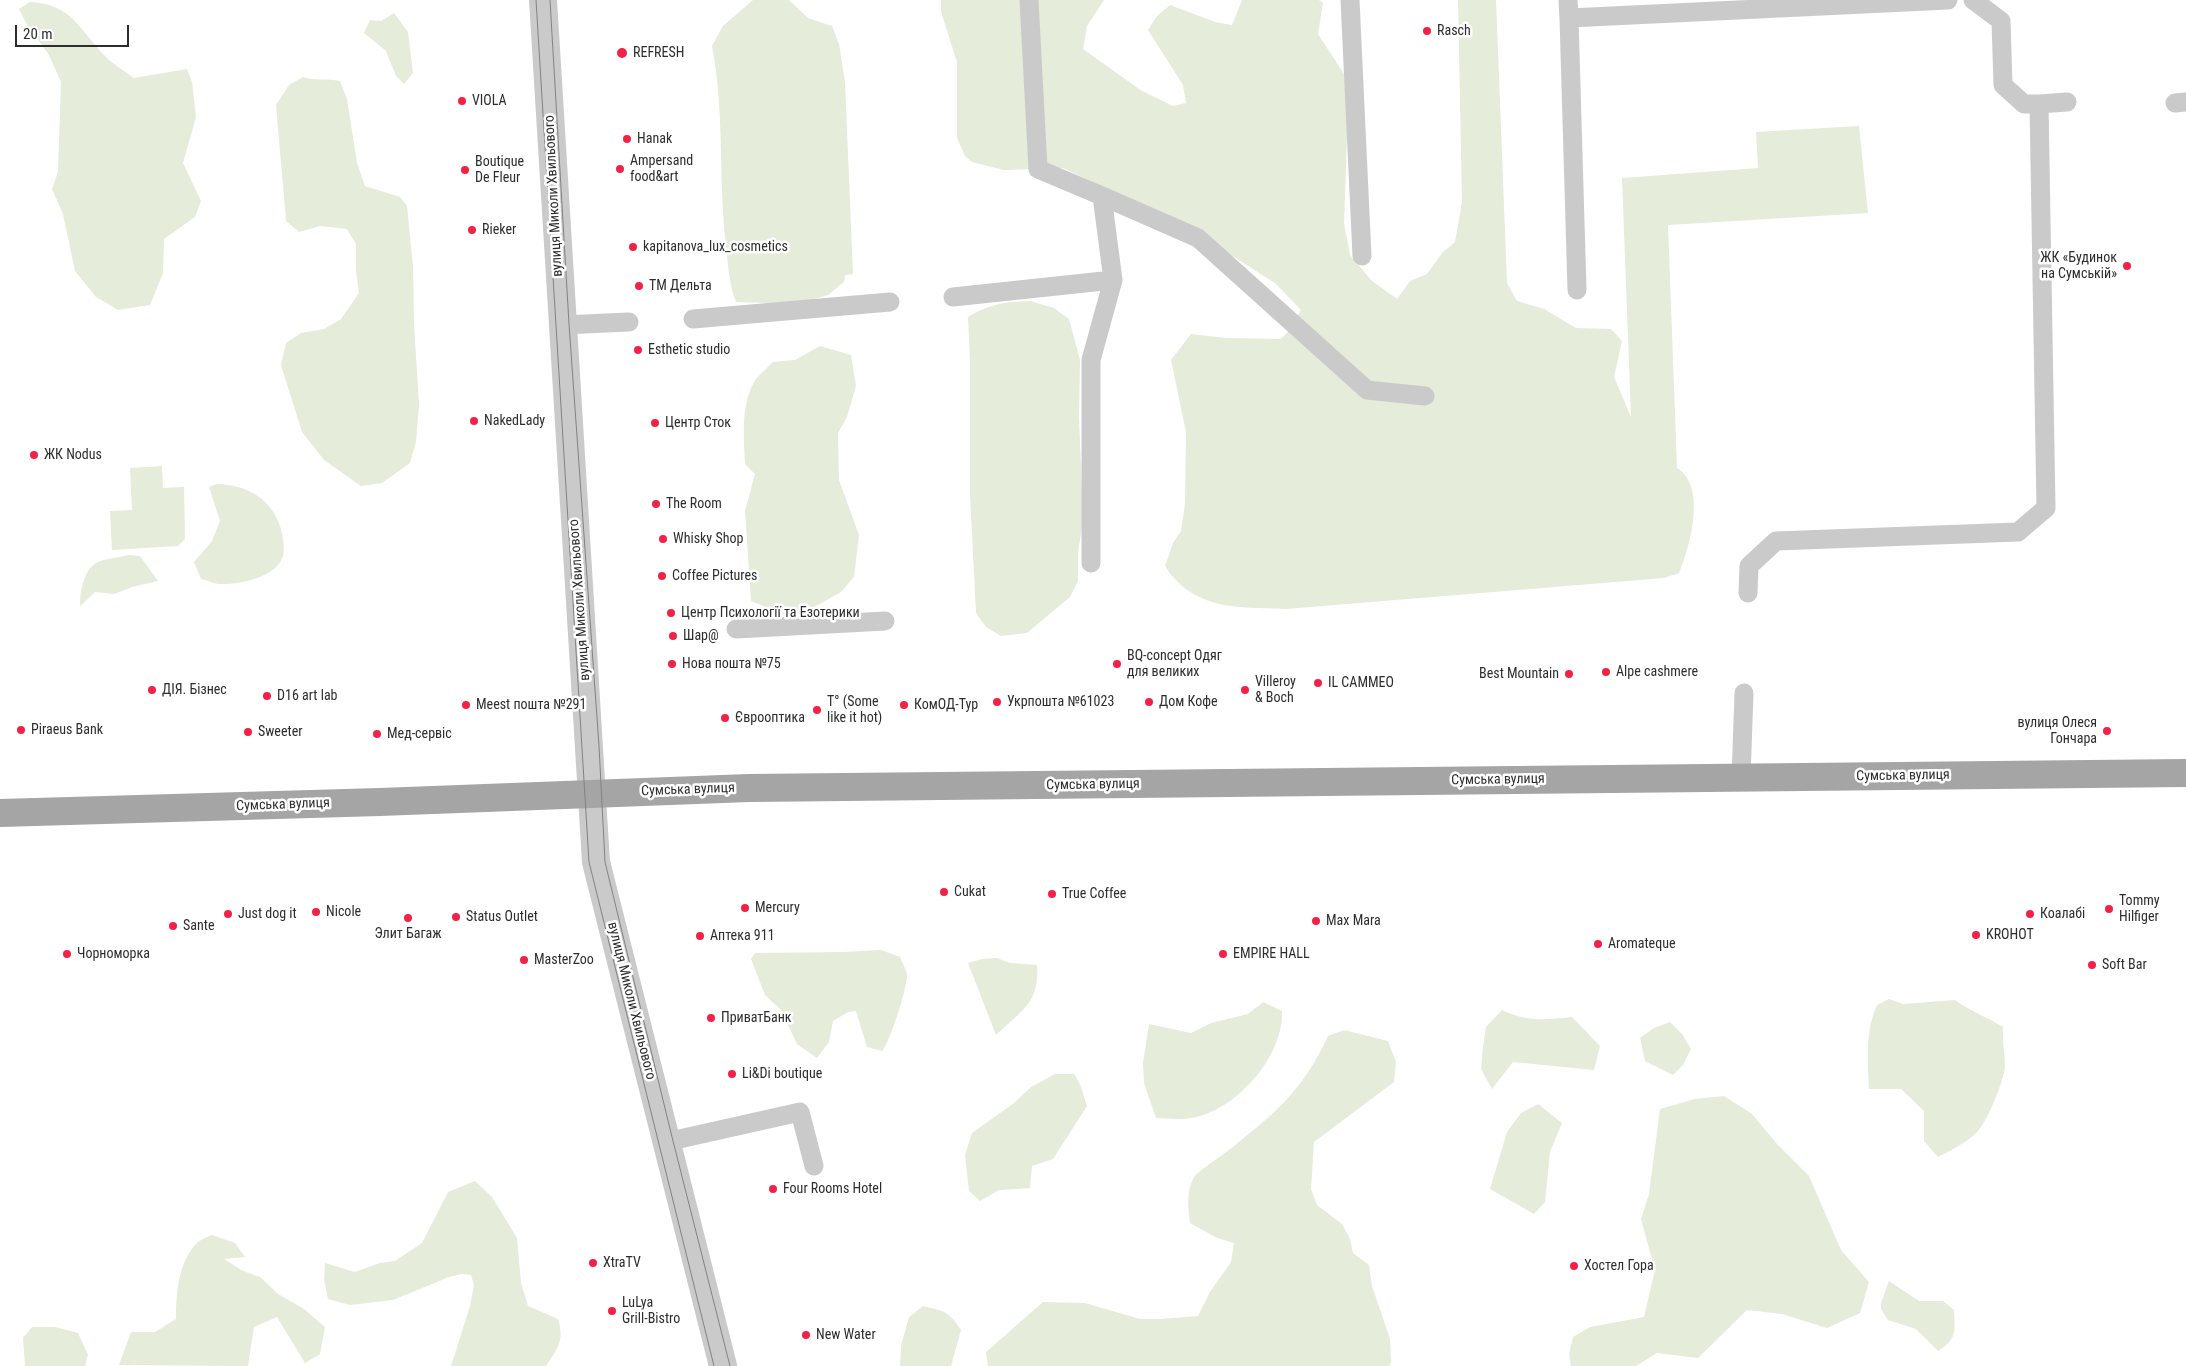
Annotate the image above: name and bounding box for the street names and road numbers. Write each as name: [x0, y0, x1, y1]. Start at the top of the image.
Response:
street label: вулиця Миколи Хвильового: [541, 115, 567, 277]
street label: вулиця Миколи Хвильового: [566, 519, 594, 681]
street label: Сумська вулиця: [1856, 767, 1950, 785]
street label: Сумська вулиця: [1451, 771, 1545, 789]
street label: Сумська вулиця: [1046, 776, 1140, 794]
street label: Сумська вулиця: [641, 780, 735, 800]
street label: Сумська вулиця: [236, 795, 330, 815]
street label: вулиця Миколи Хвильового: [603, 920, 659, 1082]

